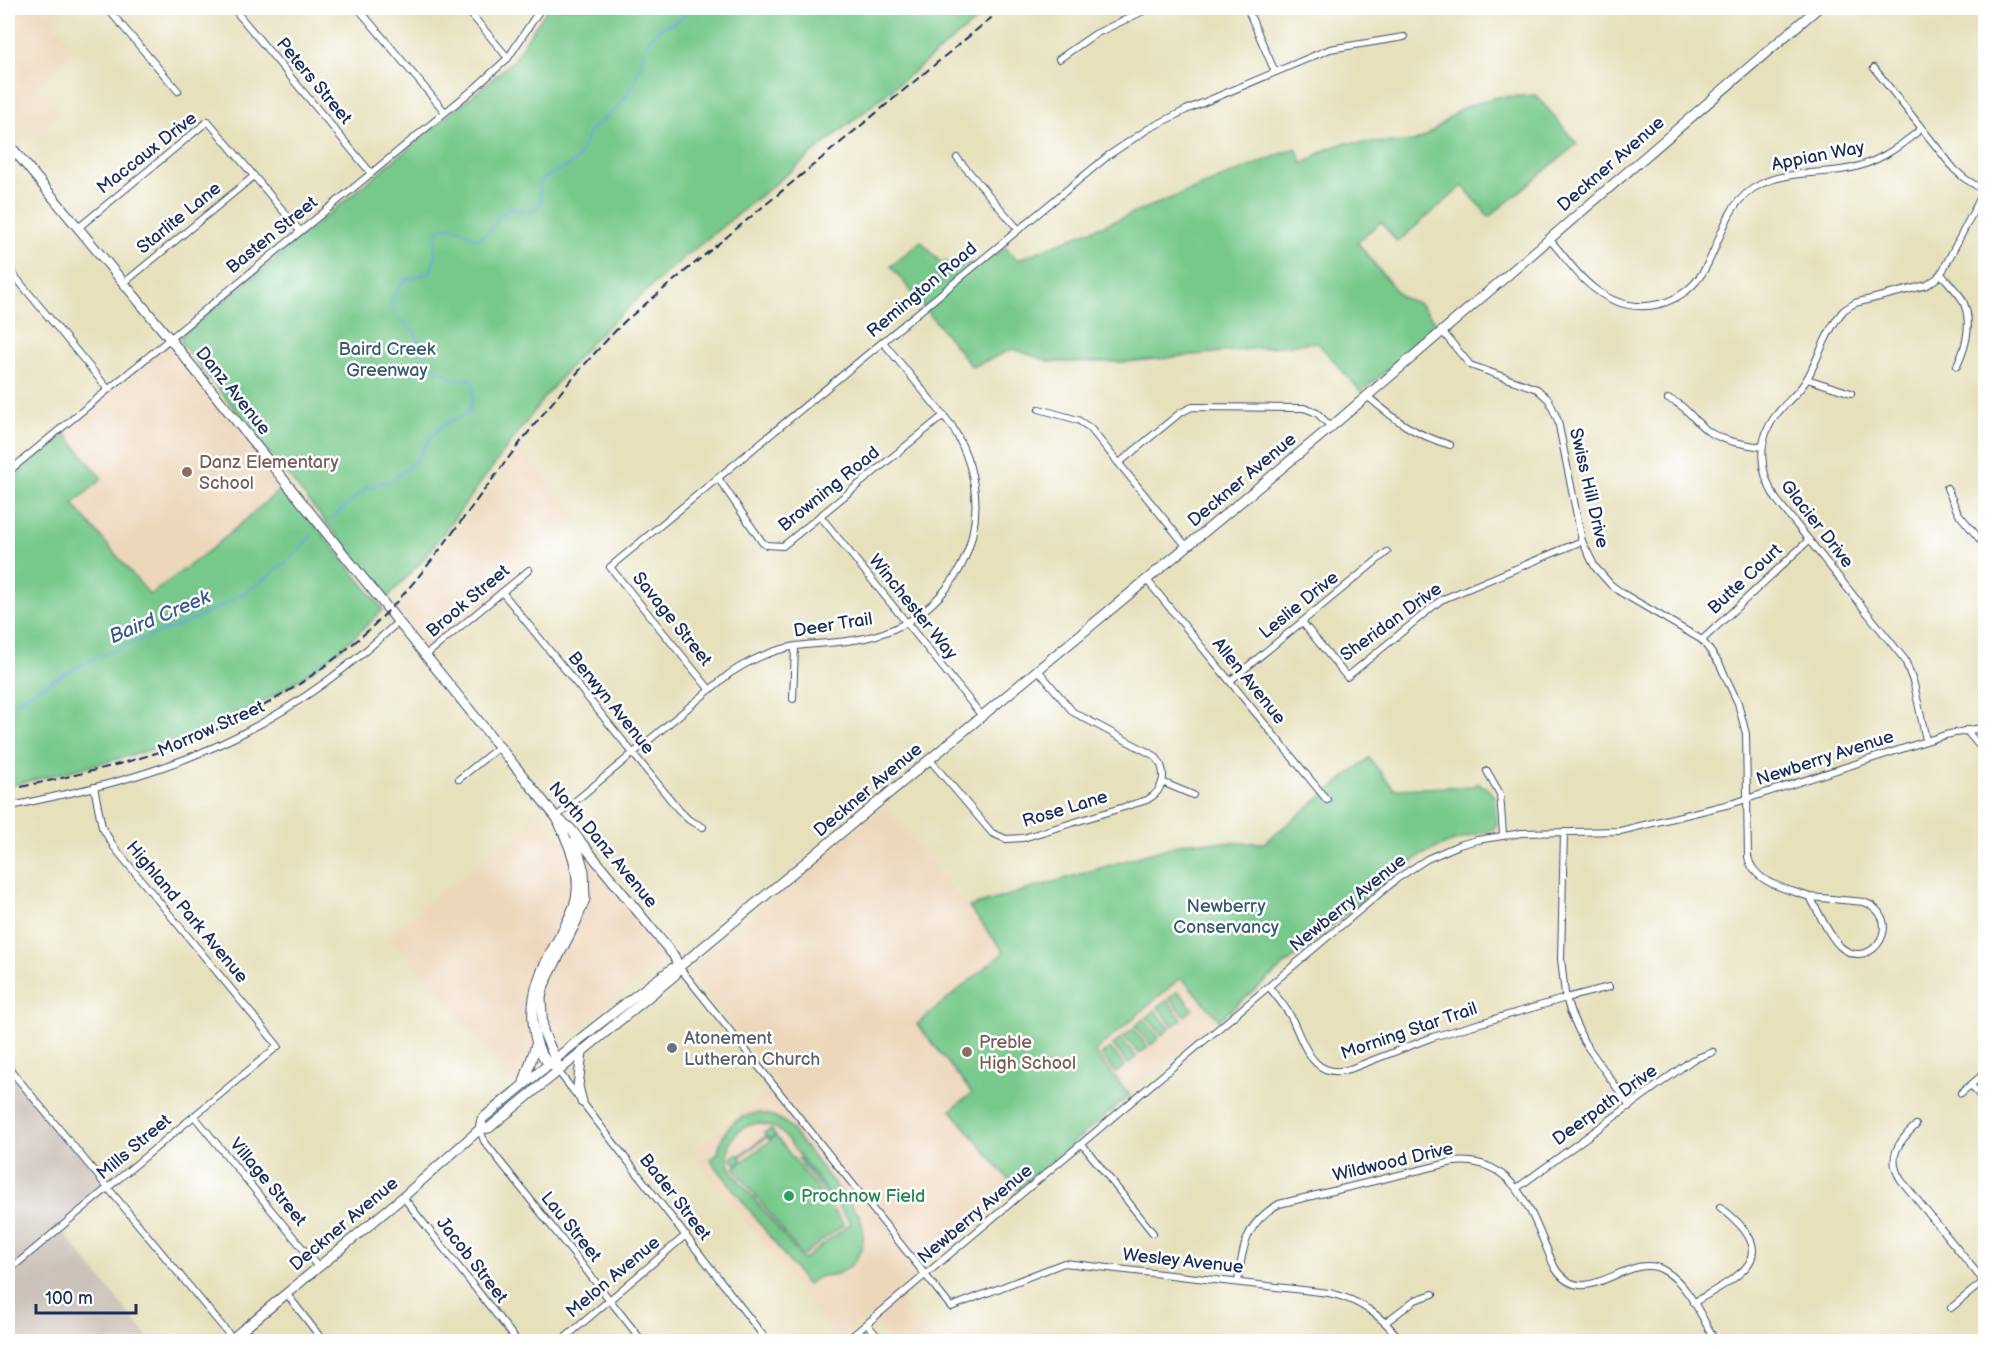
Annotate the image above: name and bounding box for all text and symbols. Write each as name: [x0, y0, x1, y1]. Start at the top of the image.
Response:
street label: Peters Street: [272, 34, 356, 129]
street label: Maccaux Drive: [93, 107, 201, 198]
street label: Deckner Avenue: [1553, 112, 1669, 216]
street label: Appian Way: [1770, 137, 1867, 175]
street label: Starlite Lane: [133, 178, 226, 258]
street label: Basten Street: [222, 192, 322, 278]
street label: Remington Road: [863, 238, 981, 342]
park label: Baird Creek Greenway: [338, 339, 436, 381]
street label: Danz Avenue: [191, 343, 275, 439]
street label: Swiss Hill Drive: [1565, 426, 1613, 550]
street label: Deckner Avenue: [1184, 429, 1301, 531]
street label: Browning Road: [774, 442, 884, 536]
place label: Danz Elementary School: [199, 452, 339, 494]
marker: Danz Elementary School: [180, 465, 194, 479]
street label: Glacier Drive: [1776, 476, 1858, 572]
street label: Butte Court: [1704, 539, 1787, 619]
street label: Winchester Way: [864, 550, 962, 664]
street label: Brook Street: [422, 560, 514, 642]
street label: Leslie Drive: [1255, 567, 1343, 643]
street label: Savage Street: [628, 568, 717, 671]
street label: Sheridan Drive: [1336, 578, 1446, 666]
water label: Baird Creek: [106, 584, 215, 649]
street label: Deer Trail: [792, 608, 874, 642]
street label: Allen Avenue: [1208, 634, 1290, 729]
street label: Berwyn Avenue: [563, 648, 659, 759]
street label: Morrow Street: [154, 696, 268, 762]
street label: Newberry Avenue: [1754, 726, 1897, 790]
street label: Deckner Avenue: [810, 739, 927, 841]
street label: North Danz Avenue: [544, 778, 662, 912]
street label: Rose Lane: [1020, 786, 1111, 832]
street label: Highland Park Avenue: [122, 837, 253, 987]
street label: Newberry Avenue: [1286, 850, 1411, 956]
park label: Newberry Conservancy: [1173, 896, 1280, 938]
street label: Morning Star Trail: [1338, 998, 1480, 1064]
place label: Atonement Lutheran Church: [684, 1028, 820, 1070]
place label: Preble High School: [979, 1032, 1076, 1074]
marker: Atonement Lutheran Church: [665, 1041, 679, 1055]
marker: Preble High School: [960, 1045, 974, 1059]
street label: Deerpath Drive: [1549, 1060, 1662, 1150]
street label: Mills Street: [93, 1110, 176, 1184]
street label: Village Street: [225, 1134, 311, 1231]
street label: Wildwood Drive: [1331, 1138, 1456, 1186]
street label: Bader Street: [635, 1150, 716, 1245]
street label: Newberry Avenue: [913, 1160, 1037, 1268]
street label: Deckner Avenue: [286, 1173, 403, 1275]
place label: Prochnow Field: [801, 1186, 925, 1207]
street label: Lau Street: [536, 1188, 606, 1267]
marker: Prochnow Field: [782, 1189, 796, 1203]
street label: Jacob Street: [432, 1213, 512, 1307]
street label: Melon Avenue: [562, 1232, 664, 1322]
street label: Wesley Avenue: [1121, 1244, 1245, 1278]
scale bar: [36, 1277, 136, 1315]
text: 100 m: [45, 1288, 93, 1309]

